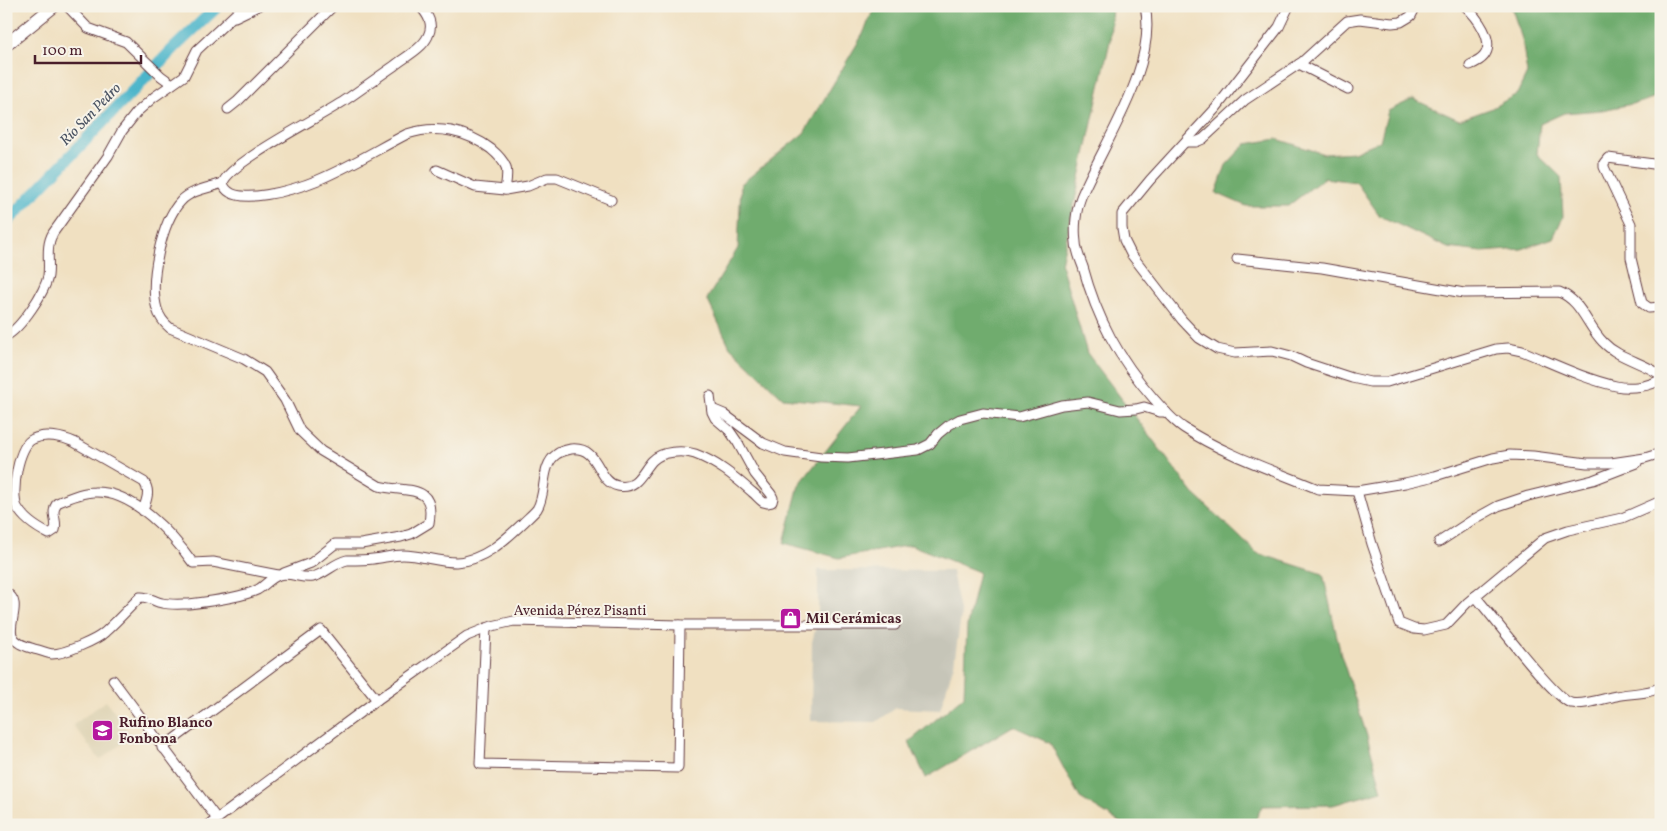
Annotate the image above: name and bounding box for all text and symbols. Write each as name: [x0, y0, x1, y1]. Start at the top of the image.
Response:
scale bar: [35, 32, 141, 64]
text: 100 m: [42, 41, 82, 62]
water label: Río San Pedro: [56, 79, 127, 151]
street label: Avenida Pérez Pisanti: [514, 602, 646, 621]
shop icon: Mil Cerámicas: [778, 606, 802, 630]
place label: Mil Cerámicas: [806, 610, 901, 629]
place label: Rufino Blanco Fonbona: [119, 714, 213, 749]
school or university icon: Rufino Blanco Fonbona: [91, 718, 115, 742]

